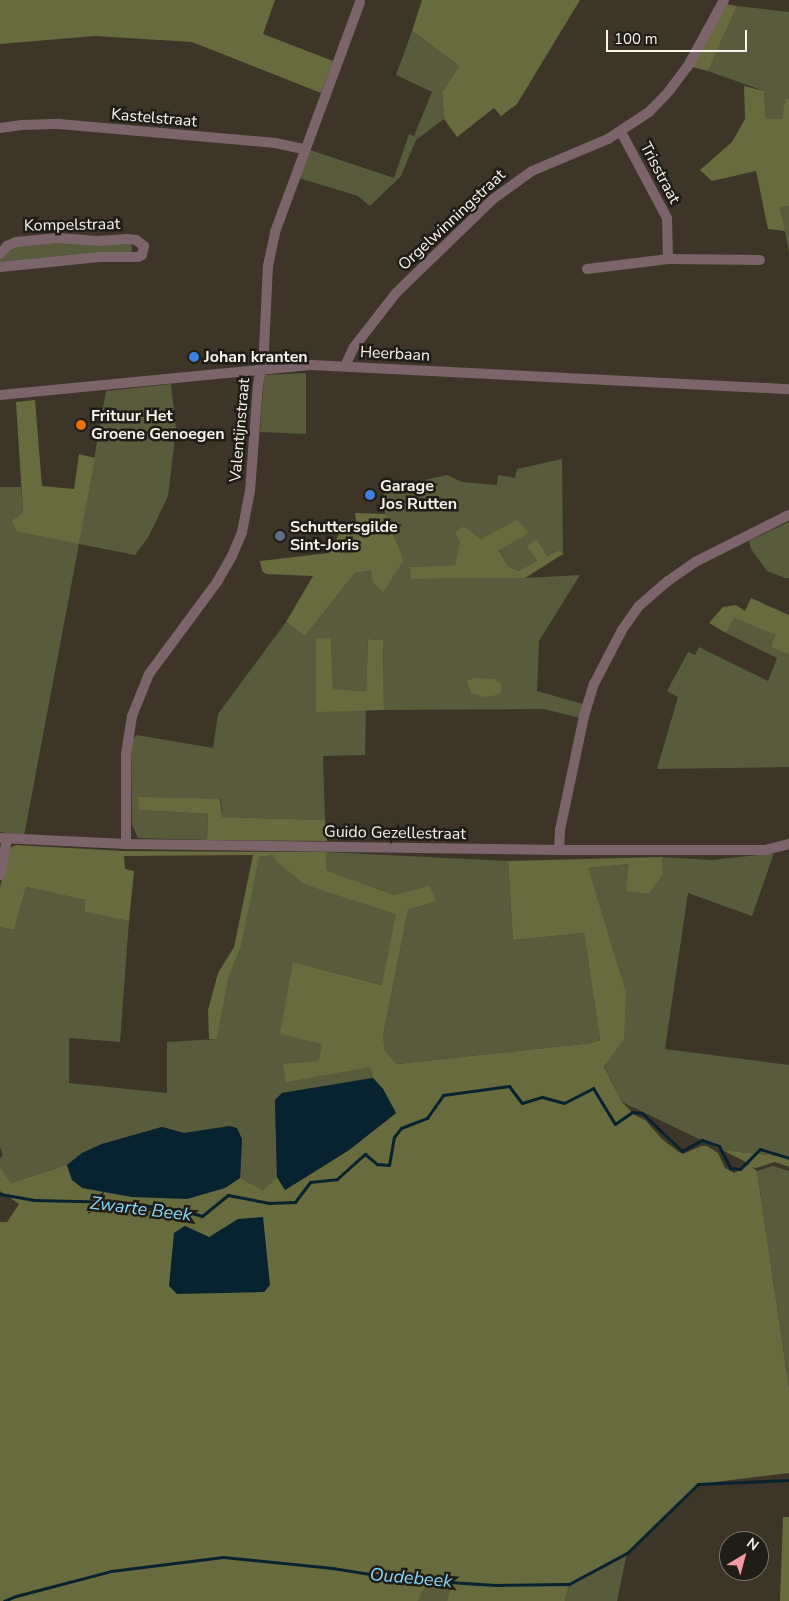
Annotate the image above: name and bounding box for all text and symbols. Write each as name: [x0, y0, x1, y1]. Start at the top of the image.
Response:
scale bar: [609, 20, 750, 52]
text: 100 m: [614, 29, 658, 49]
street label: Kastelstraat: [110, 105, 198, 131]
street label: Trisstraat: [636, 139, 684, 207]
street label: Orgelwinningstraat: [395, 165, 509, 275]
street label: Kompelstraat: [24, 215, 120, 235]
street label: Heerbaan: [359, 343, 431, 365]
place label: Johan kranten: [204, 347, 308, 367]
marker: Johan kranten: [188, 351, 200, 363]
street label: Valentijnstraat: [226, 377, 254, 483]
place label: Frituur Het Groene Genoegen: [91, 406, 225, 444]
marker: Frituur Het Groene Genoegen: [75, 419, 87, 431]
place label: Garage Jos Rutten: [380, 476, 457, 514]
marker: Garage Jos Rutten: [364, 489, 376, 501]
place label: Schuttersgilde Sint-Joris: [290, 517, 398, 555]
marker: Schuttersgilde Sint-Joris: [274, 530, 286, 542]
street label: Guido Gezellestraat: [324, 822, 466, 844]
water label: Zwarte Beek: [89, 1192, 193, 1226]
north arrow: [719, 1531, 769, 1581]
text: N: [743, 1534, 763, 1555]
water label: Oudebeek: [369, 1564, 453, 1592]

